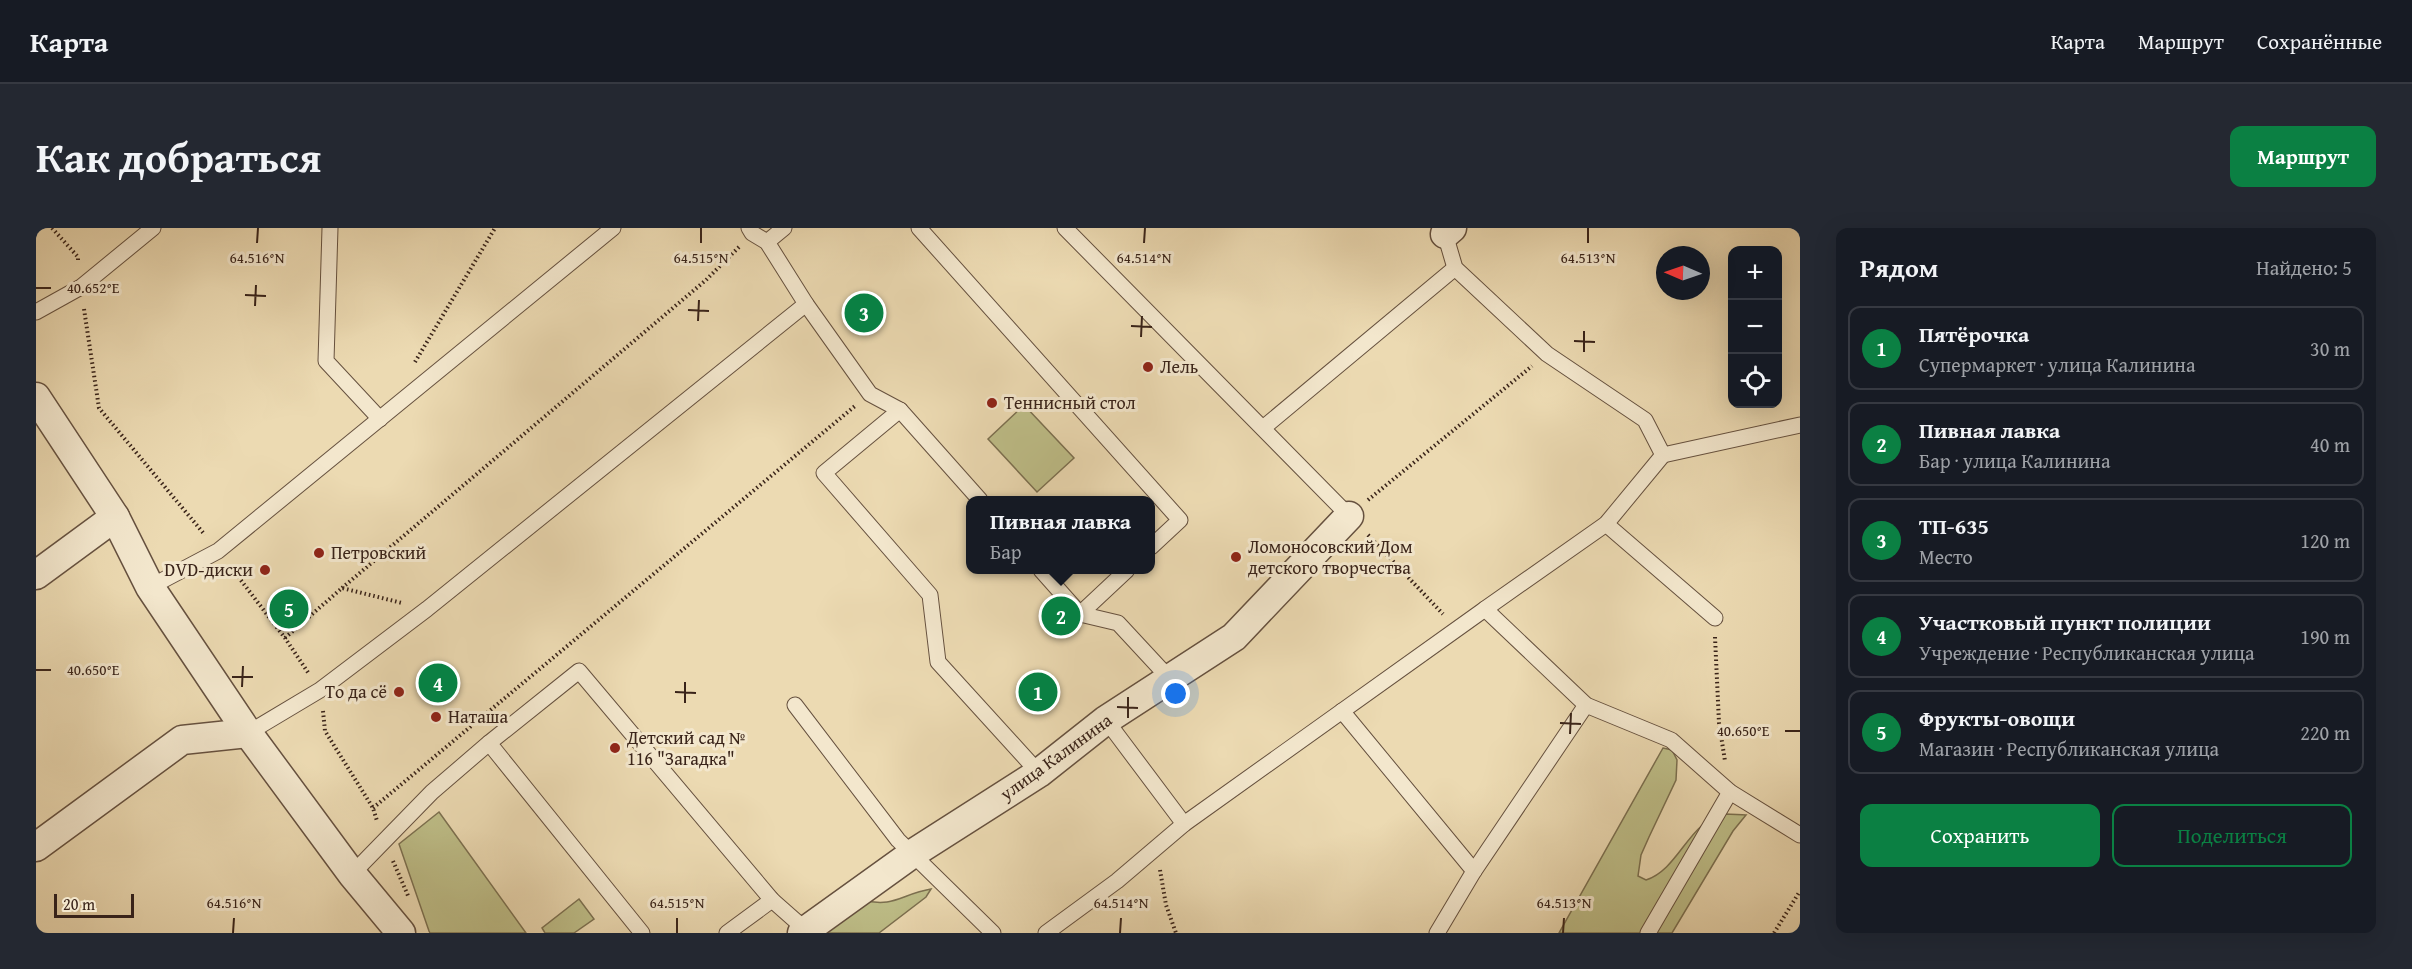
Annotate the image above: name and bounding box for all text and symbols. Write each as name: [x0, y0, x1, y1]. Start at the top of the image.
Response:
text: Карта: [30, 21, 108, 62]
text: Карта: [2051, 26, 2105, 57]
text: Маршрут: [2138, 26, 2224, 57]
text: Сохранённые: [2257, 26, 2382, 57]
text: Как добраться: [36, 126, 321, 187]
button: Маршрут: [2230, 126, 2376, 187]
north arrow: [1656, 246, 1710, 300]
map controls: [1728, 246, 1782, 408]
button: +: [1728, 246, 1782, 300]
text: 64.516°N: [230, 247, 285, 268]
text: 64.515°N: [674, 247, 729, 268]
text: 64.514°N: [1117, 247, 1172, 268]
text: 64.513°N: [1561, 247, 1616, 268]
text: Рядом: [1860, 248, 1938, 287]
text: Найдено: 5: [2256, 253, 2352, 282]
text: 40.652°E: [67, 277, 120, 298]
pin: 3: [844, 290, 884, 335]
button: −: [1728, 300, 1782, 354]
text: Пятёрочка: [1919, 318, 2029, 350]
text: 1: [1876, 334, 1887, 363]
text: 30 m: [2310, 334, 2350, 363]
text: Супермаркет · улица Калинина: [1919, 350, 2195, 379]
place label: Лель: [1160, 353, 1198, 380]
button: locate: [1728, 354, 1782, 408]
marker: Лель: [1141, 360, 1155, 374]
place label: Теннисный стол: [1004, 389, 1136, 416]
marker: Теннисный стол: [985, 396, 999, 410]
text: Пивная лавка: [1919, 414, 2060, 446]
text: 2: [1876, 430, 1887, 459]
text: 40 m: [2310, 430, 2350, 459]
text: Бар · улица Калинина: [1919, 446, 2111, 475]
popup: [966, 496, 1155, 574]
text: Пивная лавка: [990, 505, 1131, 537]
text: ТП-635: [1919, 510, 1989, 542]
text: 3: [1876, 526, 1887, 555]
text: 120 m: [2300, 526, 2350, 555]
place label: Ломоносовский Дом детского творчества: [1248, 533, 1413, 581]
text: Бар: [990, 537, 1022, 566]
place label: Петровский: [331, 539, 427, 566]
text: Место: [1919, 542, 1973, 571]
marker: Петровский: [312, 546, 326, 560]
marker: Ломоносовский Дом детского творчества: [1229, 550, 1243, 564]
place label: DVD-диски: [164, 556, 253, 583]
marker: DVD-диски: [258, 563, 272, 577]
pin: 5: [270, 586, 308, 632]
pin: 2: [1042, 594, 1080, 638]
text: Участковый пункт полиции: [1919, 606, 2211, 638]
text: 4: [1876, 622, 1887, 651]
text: 190 m: [2300, 622, 2350, 651]
text: Учреждение · Республиканская улица: [1919, 638, 2255, 667]
text: 40.650°E: [67, 659, 120, 680]
pin: 4: [418, 660, 458, 706]
pin: 1: [1018, 670, 1058, 714]
place label: То да сё: [325, 678, 387, 705]
your location: [1161, 679, 1190, 708]
marker: То да сё: [392, 685, 406, 699]
text: Фрукты-овощи: [1919, 702, 2075, 734]
place label: Наташа: [448, 703, 508, 730]
street label: улица Калинина: [993, 706, 1118, 807]
marker: Наташа: [429, 710, 443, 724]
text: 5: [1876, 718, 1887, 747]
text: 220 m: [2300, 718, 2350, 747]
text: 40.650°E: [1717, 720, 1770, 741]
place label: Детский сад № 116 "Загадка": [626, 724, 746, 772]
text: Магазин · Республиканская улица: [1919, 734, 2219, 763]
marker: Детский сад № 116 "Загадка": [608, 741, 622, 755]
button: Сохранить: [1860, 804, 2100, 867]
button: Поделиться: [2112, 804, 2352, 867]
scale bar: [54, 891, 134, 918]
text: 20 m: [63, 892, 95, 916]
text: 64.516°N: [207, 892, 262, 913]
text: 64.515°N: [650, 892, 705, 913]
text: 64.514°N: [1094, 892, 1149, 913]
text: 64.513°N: [1537, 892, 1592, 913]

